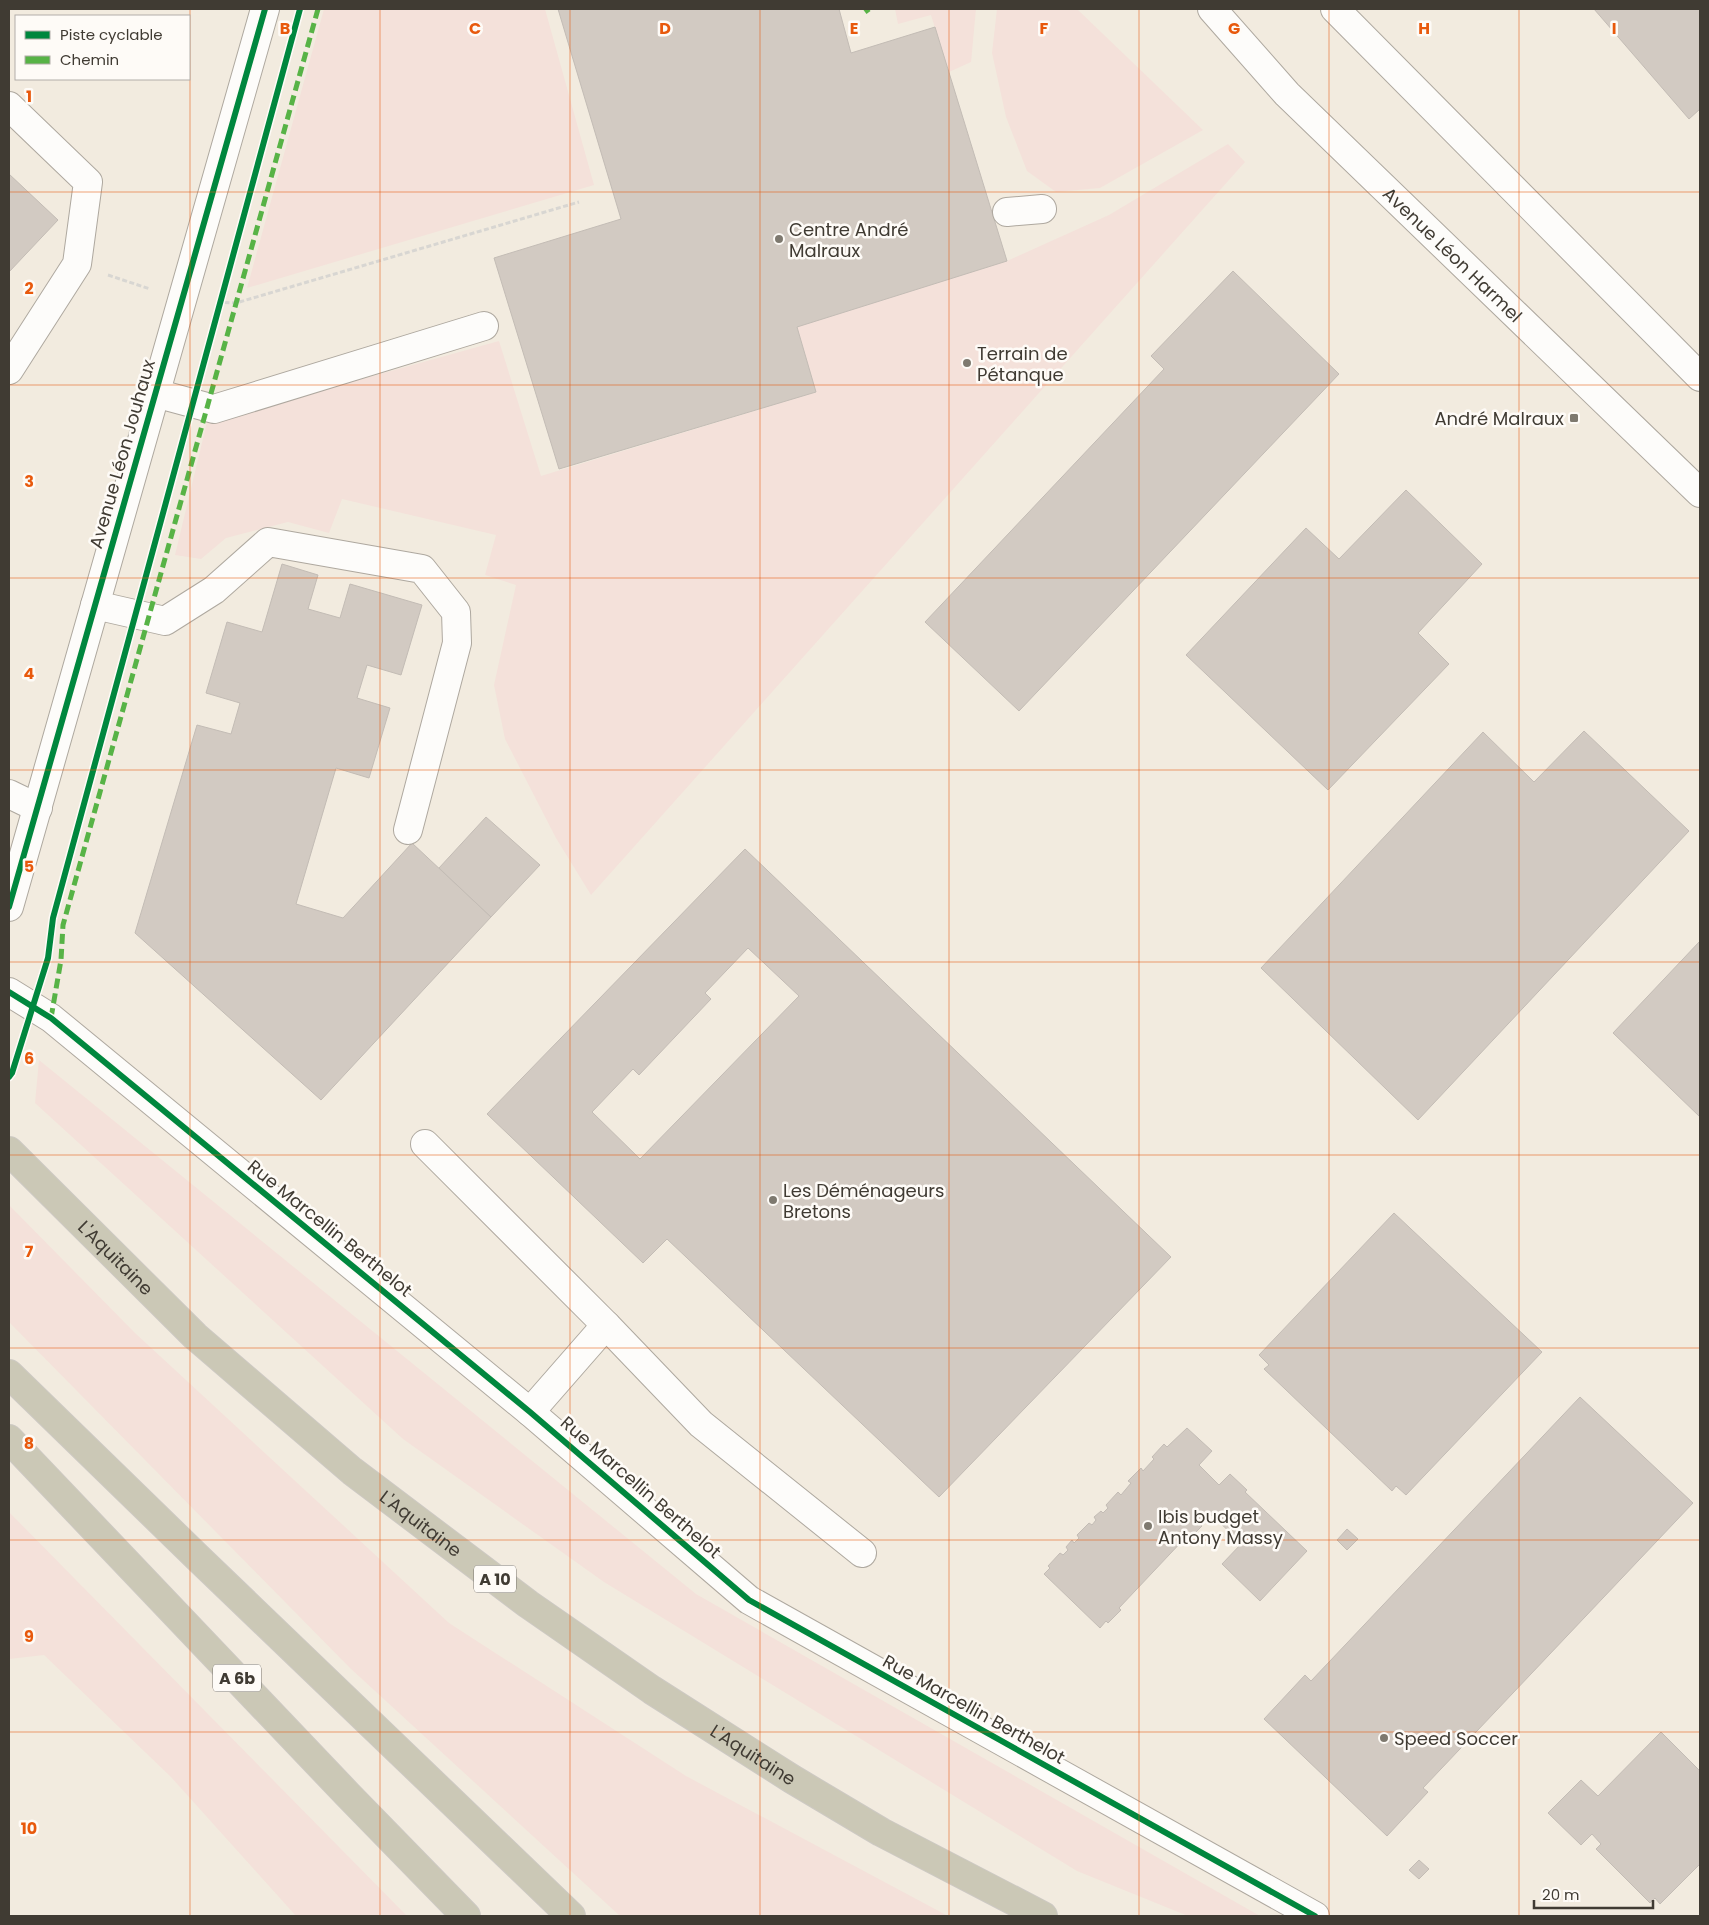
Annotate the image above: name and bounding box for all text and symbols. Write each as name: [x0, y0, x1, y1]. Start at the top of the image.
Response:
legend: [15, 15, 190, 80]
text: B: [280, 17, 290, 40]
text: C: [469, 17, 481, 40]
text: D: [659, 17, 671, 40]
text: E: [850, 17, 858, 40]
text: F: [1040, 17, 1049, 40]
text: G: [1228, 17, 1240, 40]
text: H: [1418, 17, 1430, 40]
text: I: [1612, 17, 1616, 40]
text: Piste cyclable: [60, 24, 163, 45]
text: Chemin: [60, 49, 119, 70]
text: 1: [26, 85, 32, 108]
street label: Avenue Léon Harmel: [1378, 181, 1528, 327]
place label: Centre André Malraux: [789, 217, 909, 263]
marker: Centre André Malraux: [773, 233, 785, 245]
text: 2: [24, 277, 34, 300]
place label: Terrain de Pétanque: [977, 341, 1068, 387]
street label: Avenue Léon Jouhaux: [83, 356, 161, 551]
marker: Terrain de Pétanque: [961, 357, 973, 369]
place label: André Malraux: [1434, 406, 1564, 431]
marker: André Malraux: [1568, 412, 1580, 424]
text: 3: [24, 470, 34, 493]
text: 4: [24, 662, 35, 685]
text: 5: [24, 855, 34, 878]
text: 6: [24, 1047, 34, 1070]
street label: Rue Marcellin Berthelot: [242, 1154, 418, 1302]
place label: Les Déménageurs Bretons: [783, 1178, 944, 1224]
marker: Les Déménageurs Bretons: [767, 1194, 779, 1206]
street label: L'Aquitaine: [73, 1214, 159, 1300]
text: 7: [25, 1240, 34, 1263]
street label: Rue Marcellin Berthelot: [555, 1410, 727, 1564]
text: 8: [24, 1432, 34, 1455]
street label: L'Aquitaine: [375, 1484, 467, 1562]
place label: Ibis budget Antony Massy: [1158, 1504, 1283, 1550]
marker: Ibis budget Antony Massy: [1142, 1520, 1154, 1532]
road number: A 10: [474, 1566, 516, 1592]
text: 9: [24, 1625, 34, 1648]
street label: Rue Marcellin Berthelot: [878, 1648, 1070, 1770]
road number: A 6b: [213, 1665, 261, 1692]
street label: L'Aquitaine: [706, 1718, 801, 1791]
place label: Speed Soccer: [1394, 1726, 1518, 1751]
marker: Speed Soccer: [1378, 1732, 1390, 1744]
text: 10: [21, 1817, 37, 1840]
scale bar: [1534, 1878, 1653, 1910]
text: 20 m: [1542, 1884, 1580, 1905]

